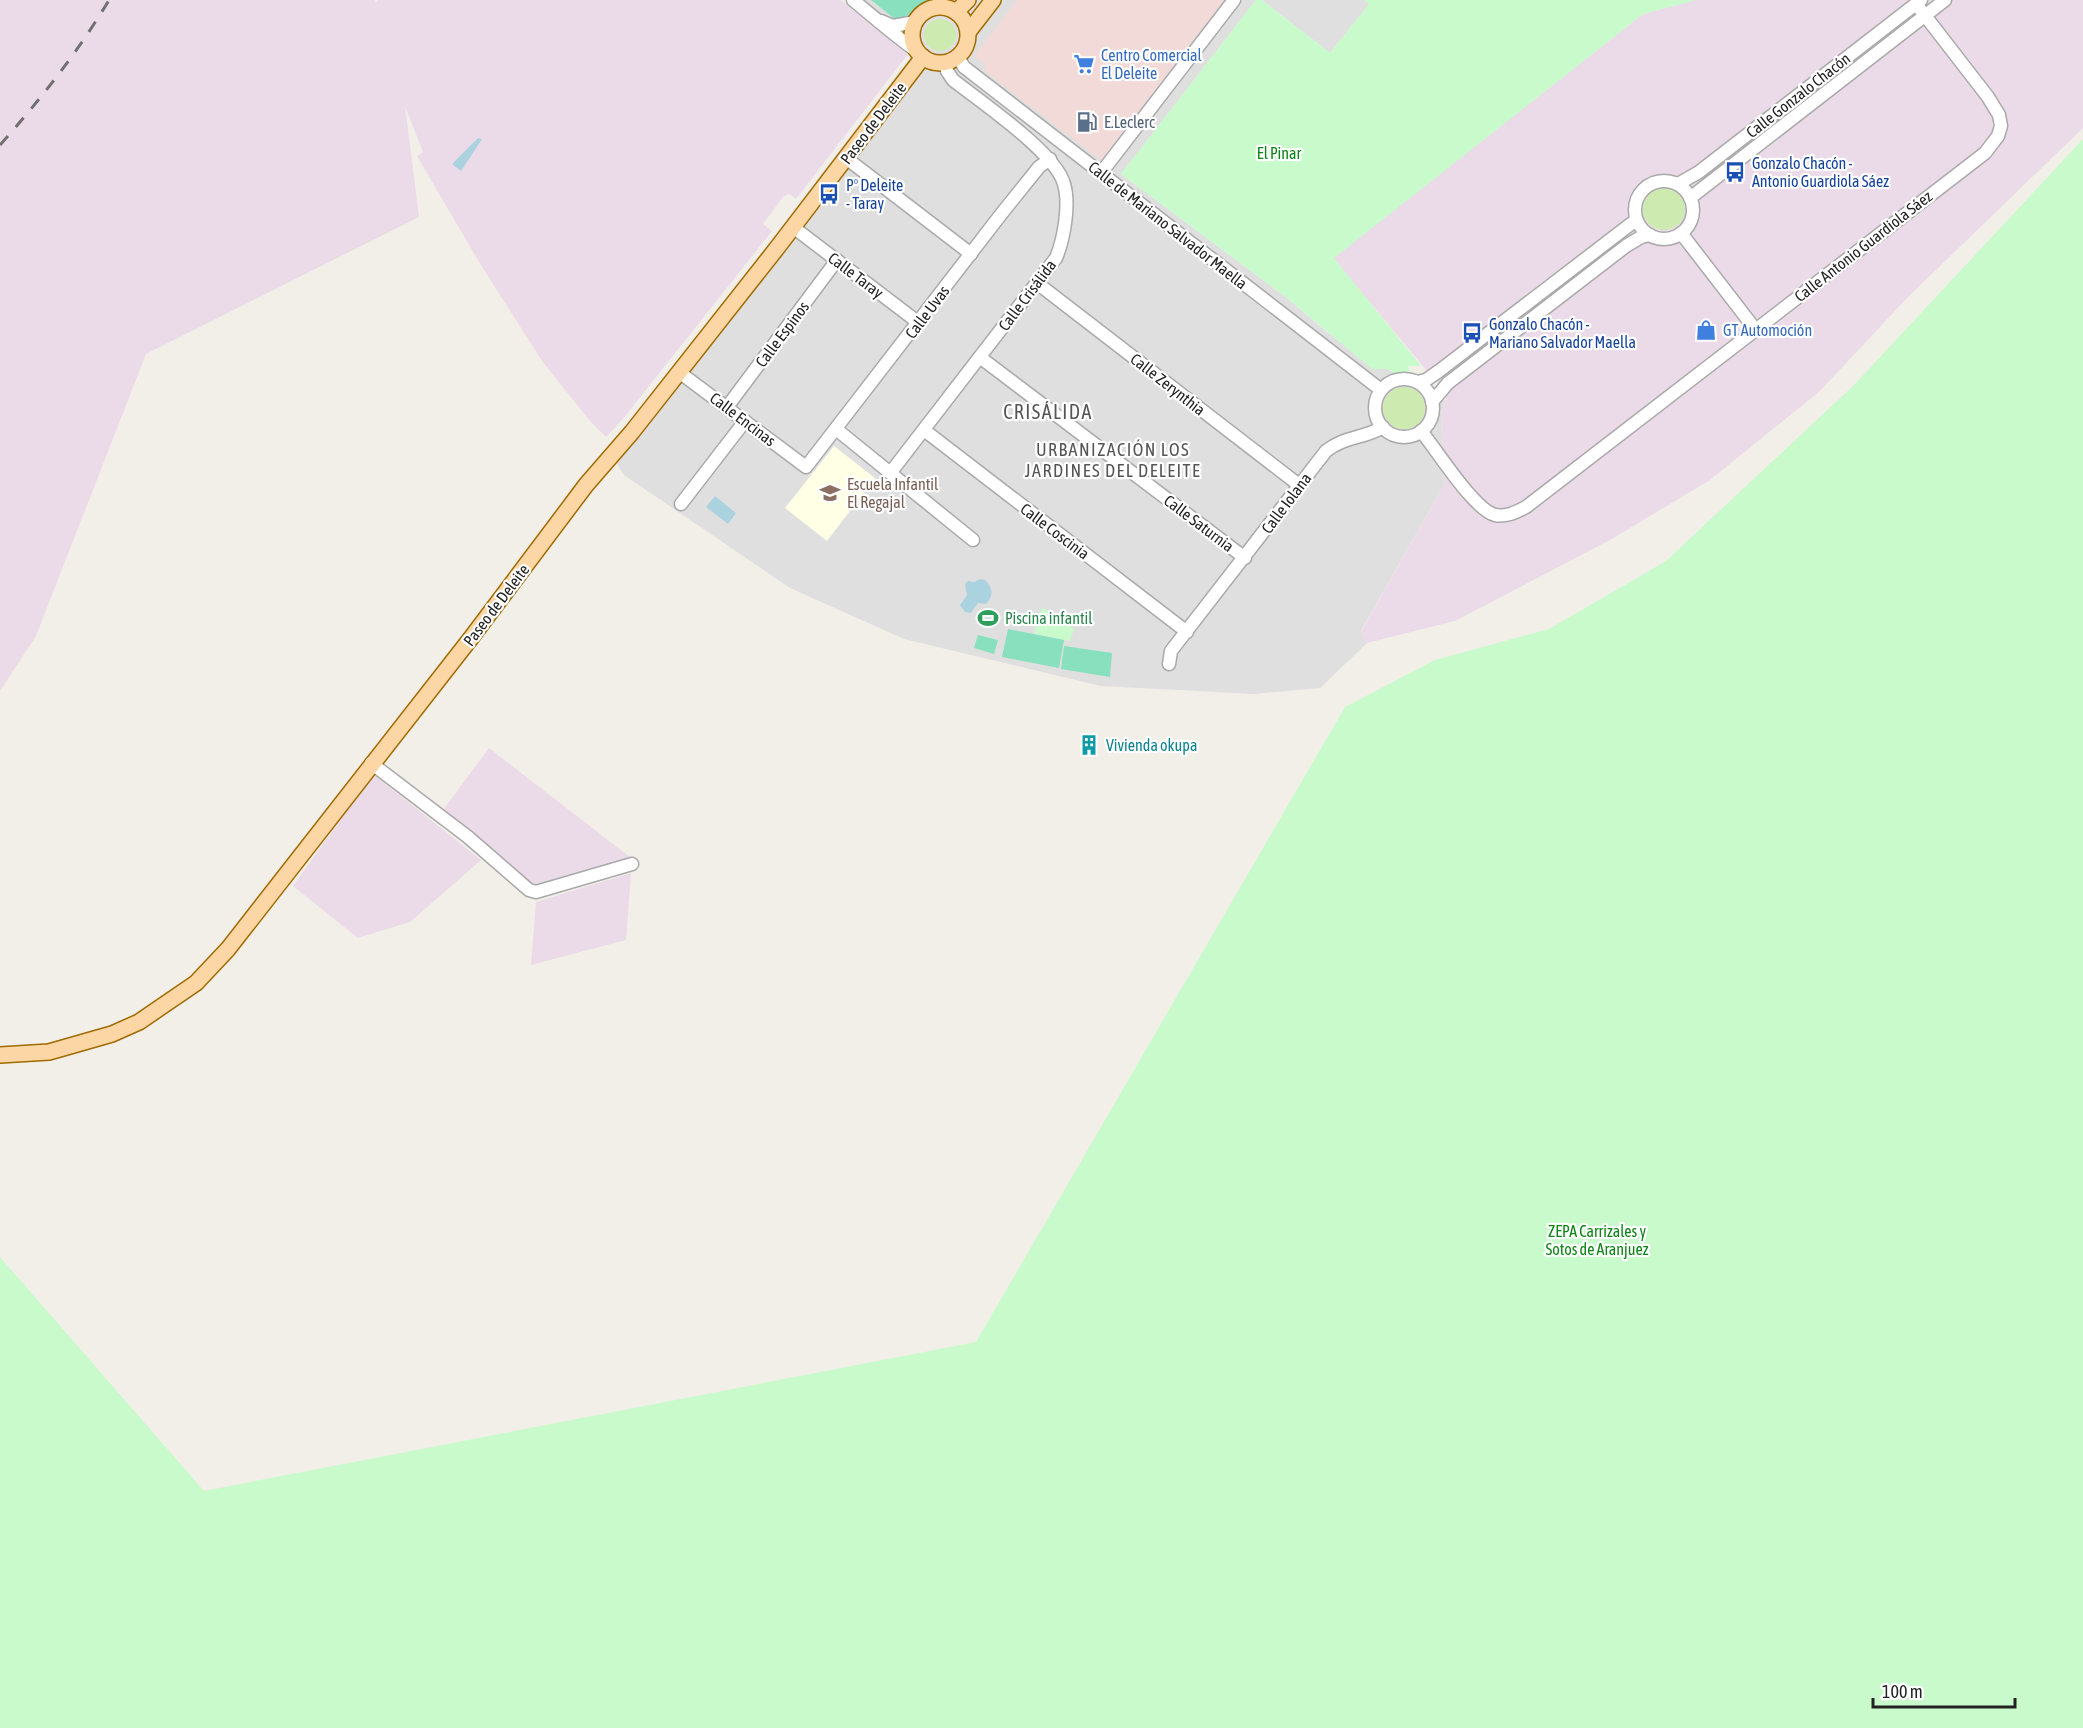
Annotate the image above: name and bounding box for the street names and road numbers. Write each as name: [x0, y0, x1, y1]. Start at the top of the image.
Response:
street label: Calle Gonzalo Chacón: [1743, 49, 1853, 141]
street label: Paseo de Deleite: [836, 79, 910, 167]
street label: Calle de Mariano Salvador Maella: [1085, 157, 1251, 293]
street label: Calle Antonio Guardiola Sáez: [1791, 187, 1935, 305]
street label: Calle Taray: [824, 248, 887, 303]
street label: Calle Crisálida: [995, 256, 1059, 334]
street label: Calle Uvas: [901, 282, 953, 342]
street label: Calle Espinos: [752, 298, 813, 371]
street label: Calle Zerynthia: [1127, 349, 1209, 419]
street label: Calle Encinas: [707, 389, 780, 450]
street label: Calle Iolana: [1257, 469, 1315, 537]
street label: Calle Saturnia: [1161, 491, 1237, 555]
street label: Calle Coscinia: [1017, 499, 1093, 563]
street label: Paseo de Deleite: [459, 561, 533, 649]

